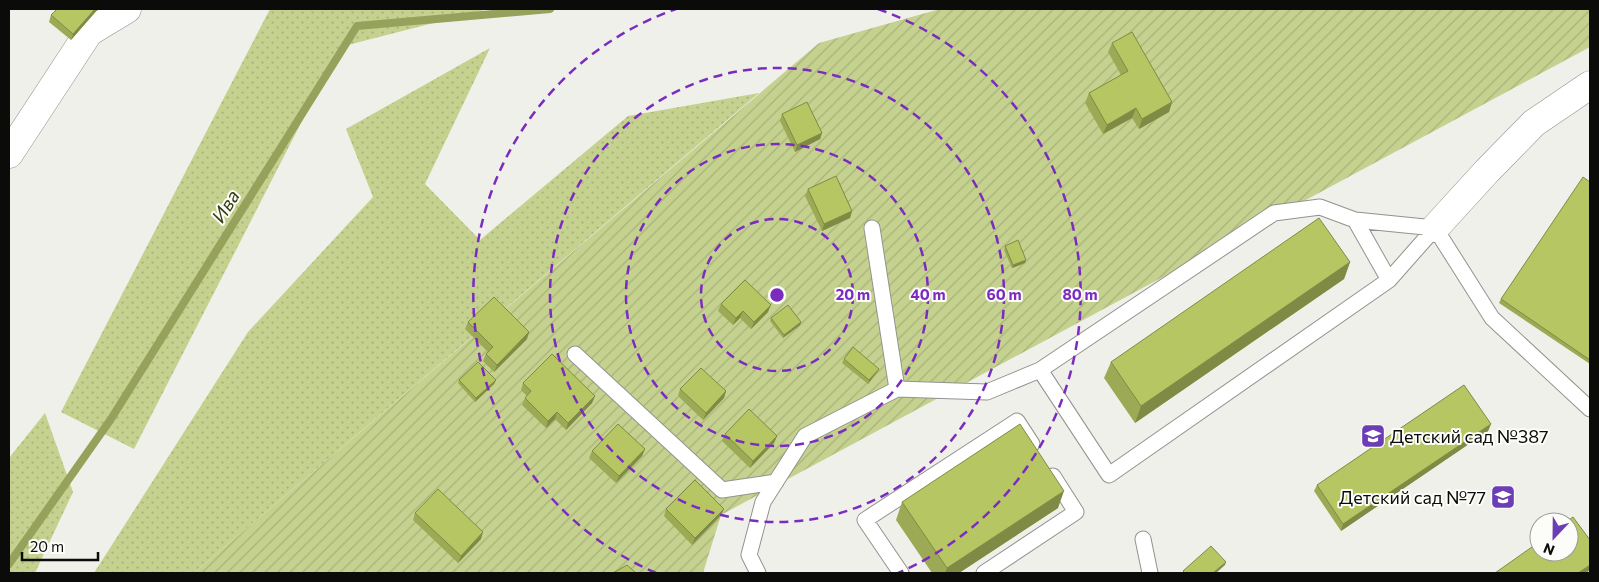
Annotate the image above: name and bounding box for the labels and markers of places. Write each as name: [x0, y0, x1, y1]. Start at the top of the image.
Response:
centre of rings: [768, 286, 786, 304]
school or university icon: Детский сад №387: [1360, 423, 1386, 449]
place label: Детский сад №387: [1390, 425, 1549, 447]
school or university icon: Детский сад №77: [1490, 484, 1516, 510]
place label: Детский сад №77: [1339, 486, 1486, 508]

